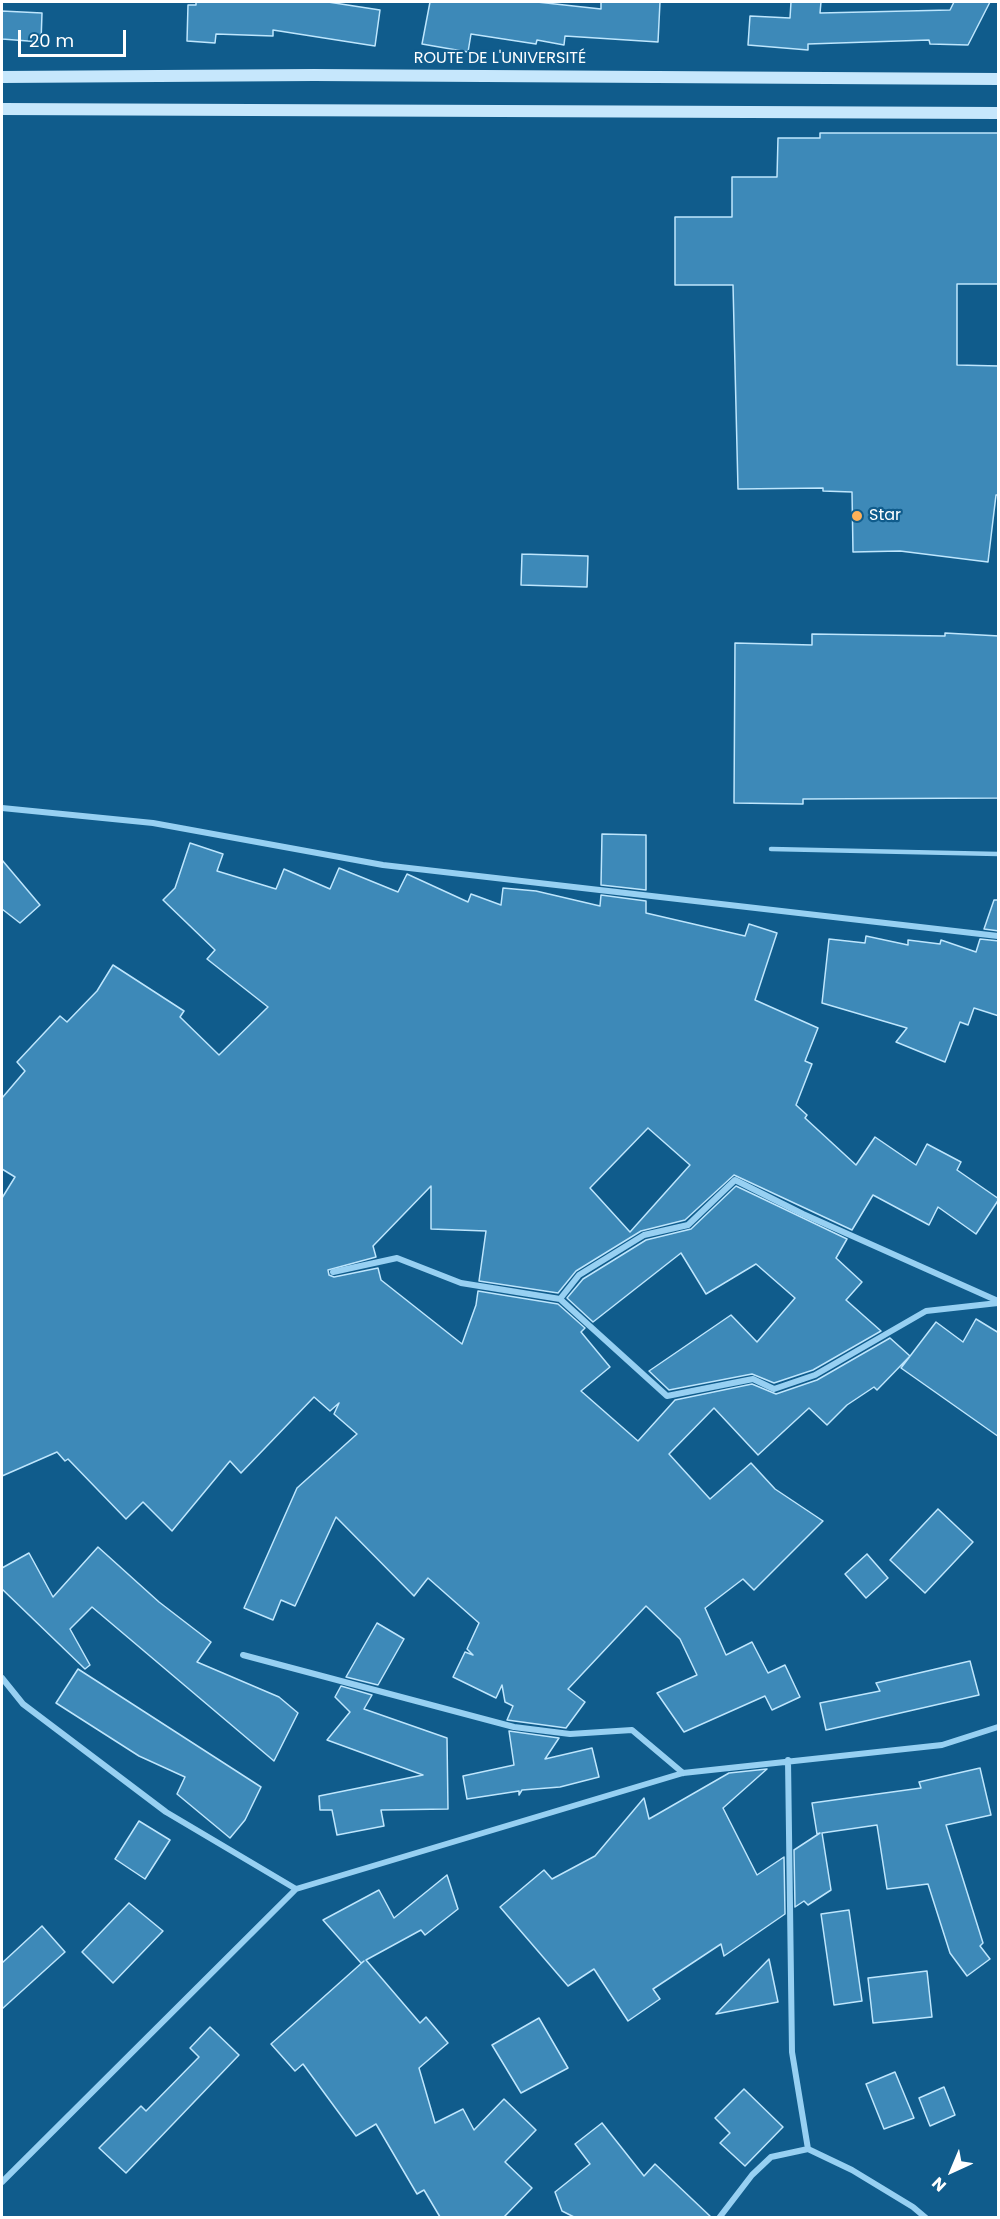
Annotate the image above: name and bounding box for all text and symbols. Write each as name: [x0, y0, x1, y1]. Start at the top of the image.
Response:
scale bar: [21, 18, 129, 56]
text: 20 m: [29, 28, 74, 53]
street label: ROUTE DE L'UNIVERSITÉ: [414, 49, 586, 69]
place label: Star: [869, 506, 901, 526]
marker: Star: [850, 509, 864, 523]
north arrow: [922, 2141, 982, 2201]
text: N: [927, 2172, 951, 2197]

